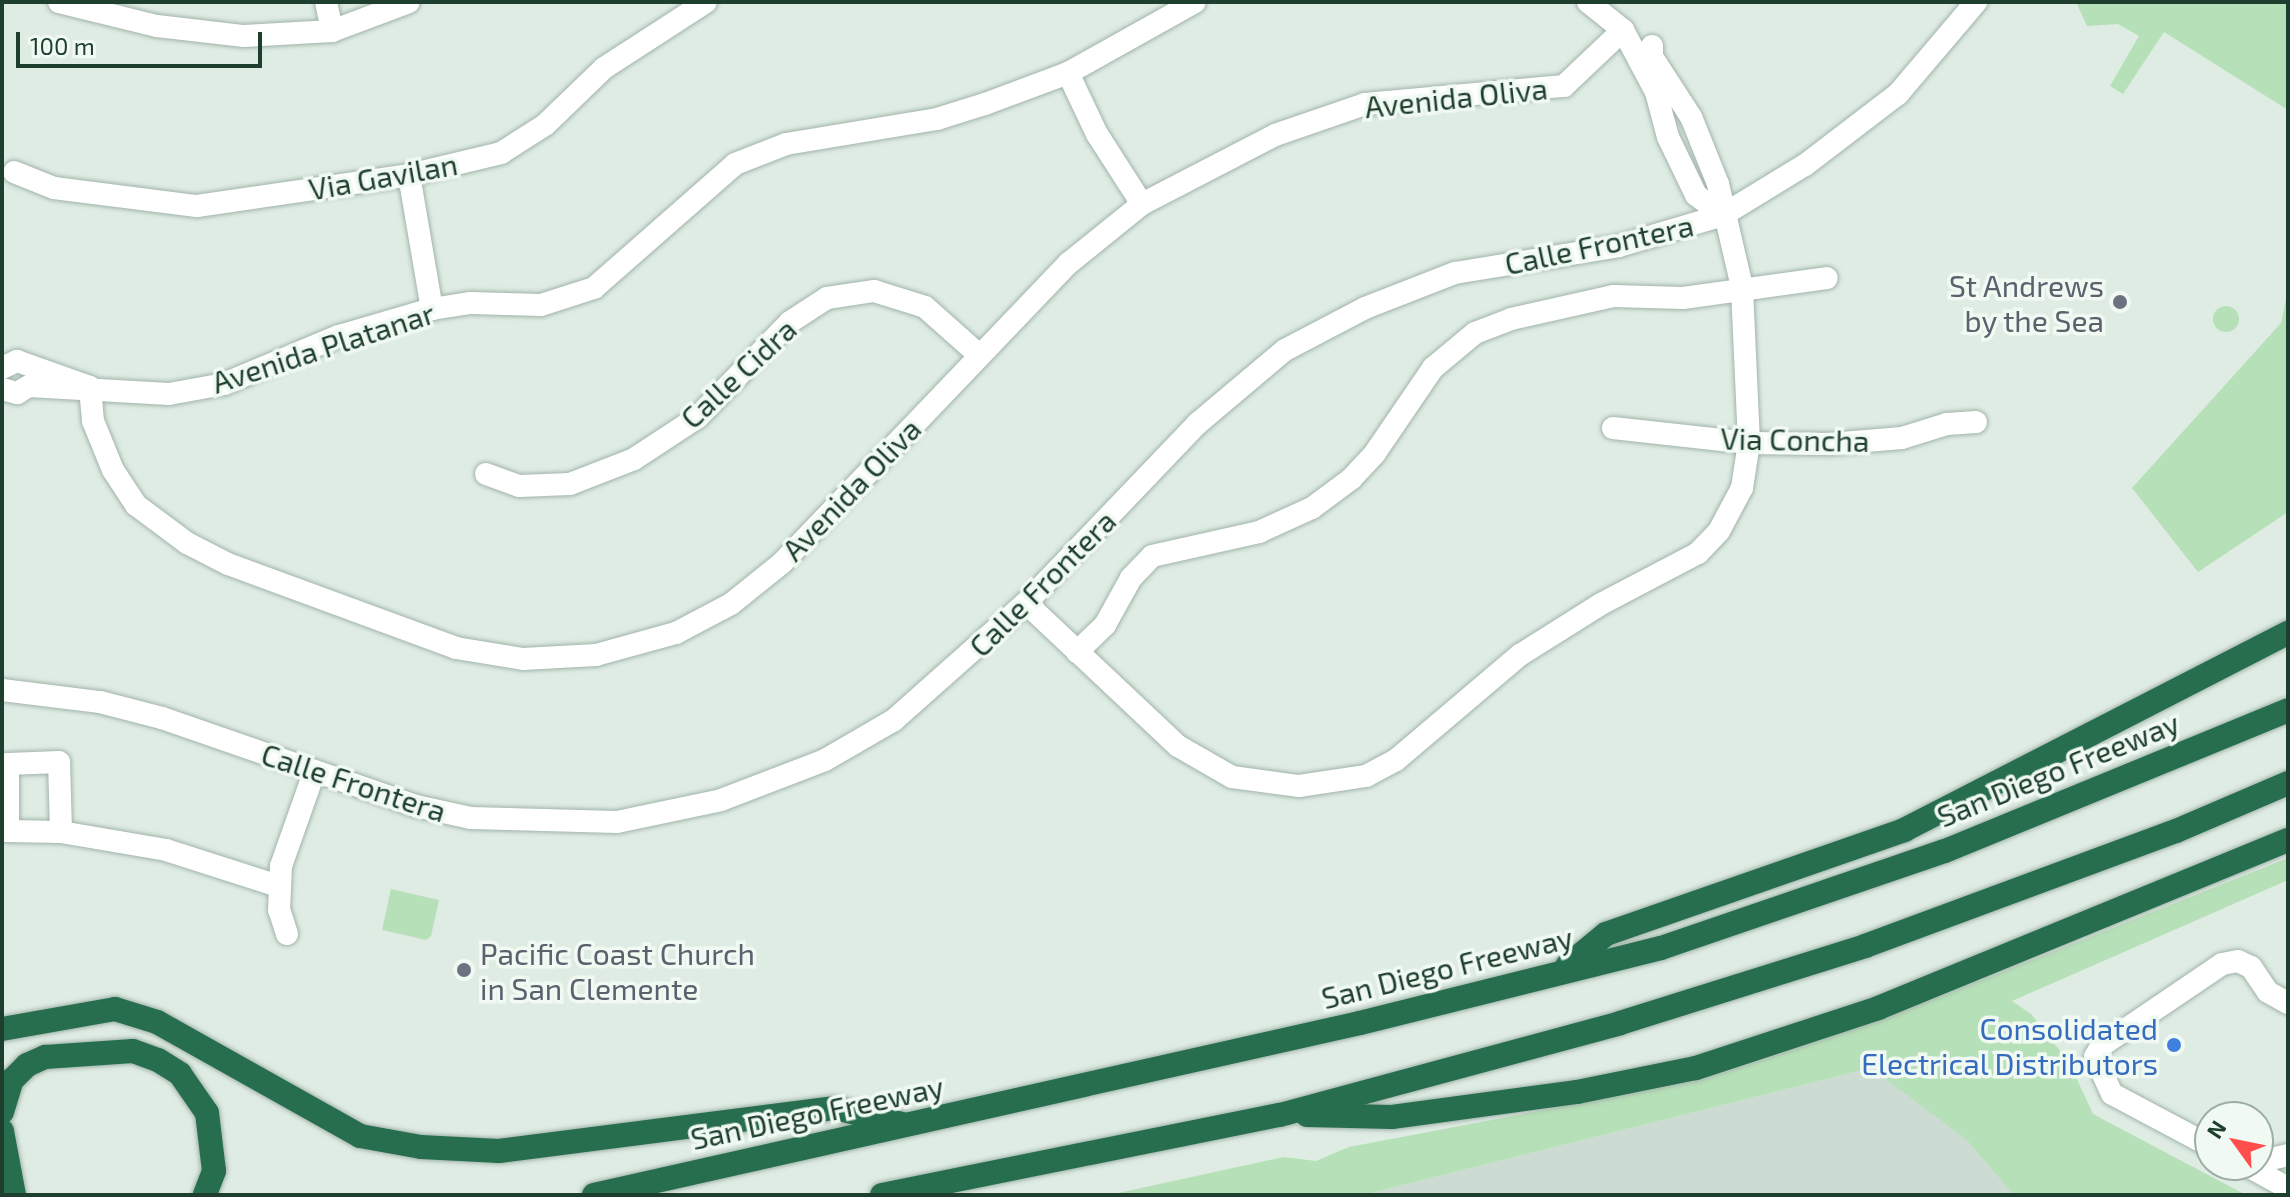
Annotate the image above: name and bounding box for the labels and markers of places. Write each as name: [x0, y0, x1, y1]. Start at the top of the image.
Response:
place label: St Andrews by the Sea: [1948, 267, 2104, 338]
marker: St Andrews by the Sea: [2111, 293, 2129, 311]
place label: Pacific Coast Church in San Clemente: [480, 935, 755, 1006]
marker: Pacific Coast Church in San Clemente: [455, 961, 473, 979]
place label: Consolidated Electrical Distributors: [1860, 1010, 2158, 1080]
marker: Consolidated Electrical Distributors: [2165, 1036, 2183, 1054]

